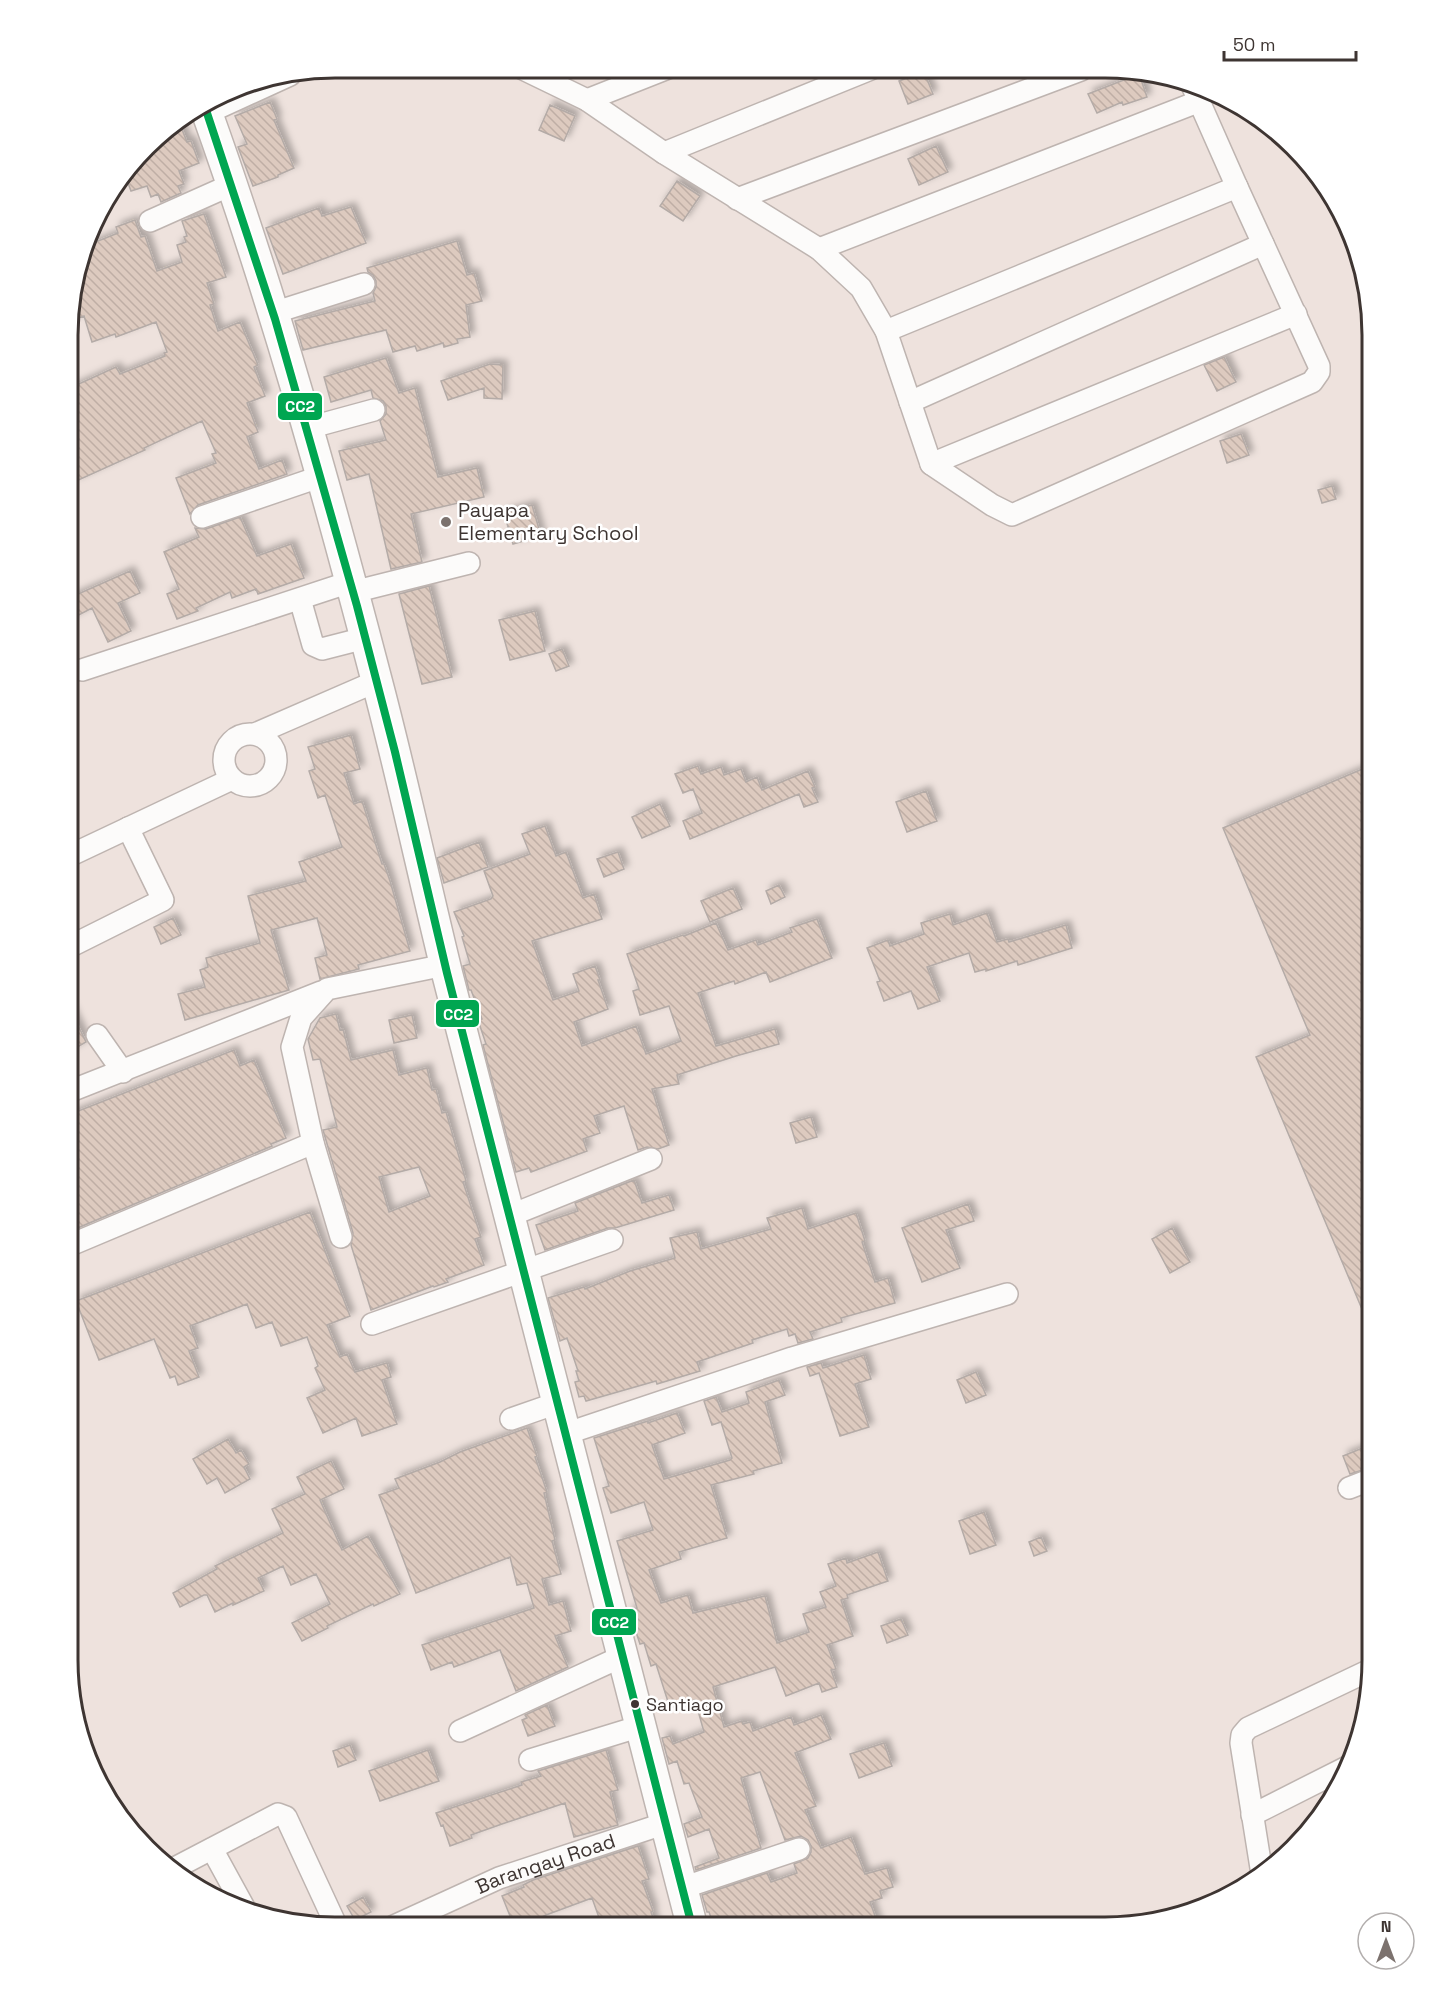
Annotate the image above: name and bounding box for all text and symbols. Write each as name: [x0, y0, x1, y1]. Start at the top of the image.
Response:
scale bar: [1224, 24, 1356, 62]
text: 50 m: [1233, 33, 1275, 56]
line badge: CC2: [277, 392, 323, 421]
text: CC2: [285, 396, 315, 417]
place label: Payapa Elementary School: [458, 497, 639, 546]
marker: Payapa Elementary School: [439, 515, 453, 529]
line badge: CC2: [435, 999, 480, 1028]
text: CC2: [443, 1004, 473, 1025]
line badge: CC2: [591, 1608, 637, 1636]
text: CC2: [599, 1612, 629, 1633]
place label: Santiago: [646, 1693, 724, 1716]
marker: Santiago: [629, 1698, 641, 1710]
street label: Barangay Road: [471, 1828, 619, 1900]
north arrow: [1356, 1911, 1416, 1971]
text: N: [1381, 1916, 1391, 1937]

